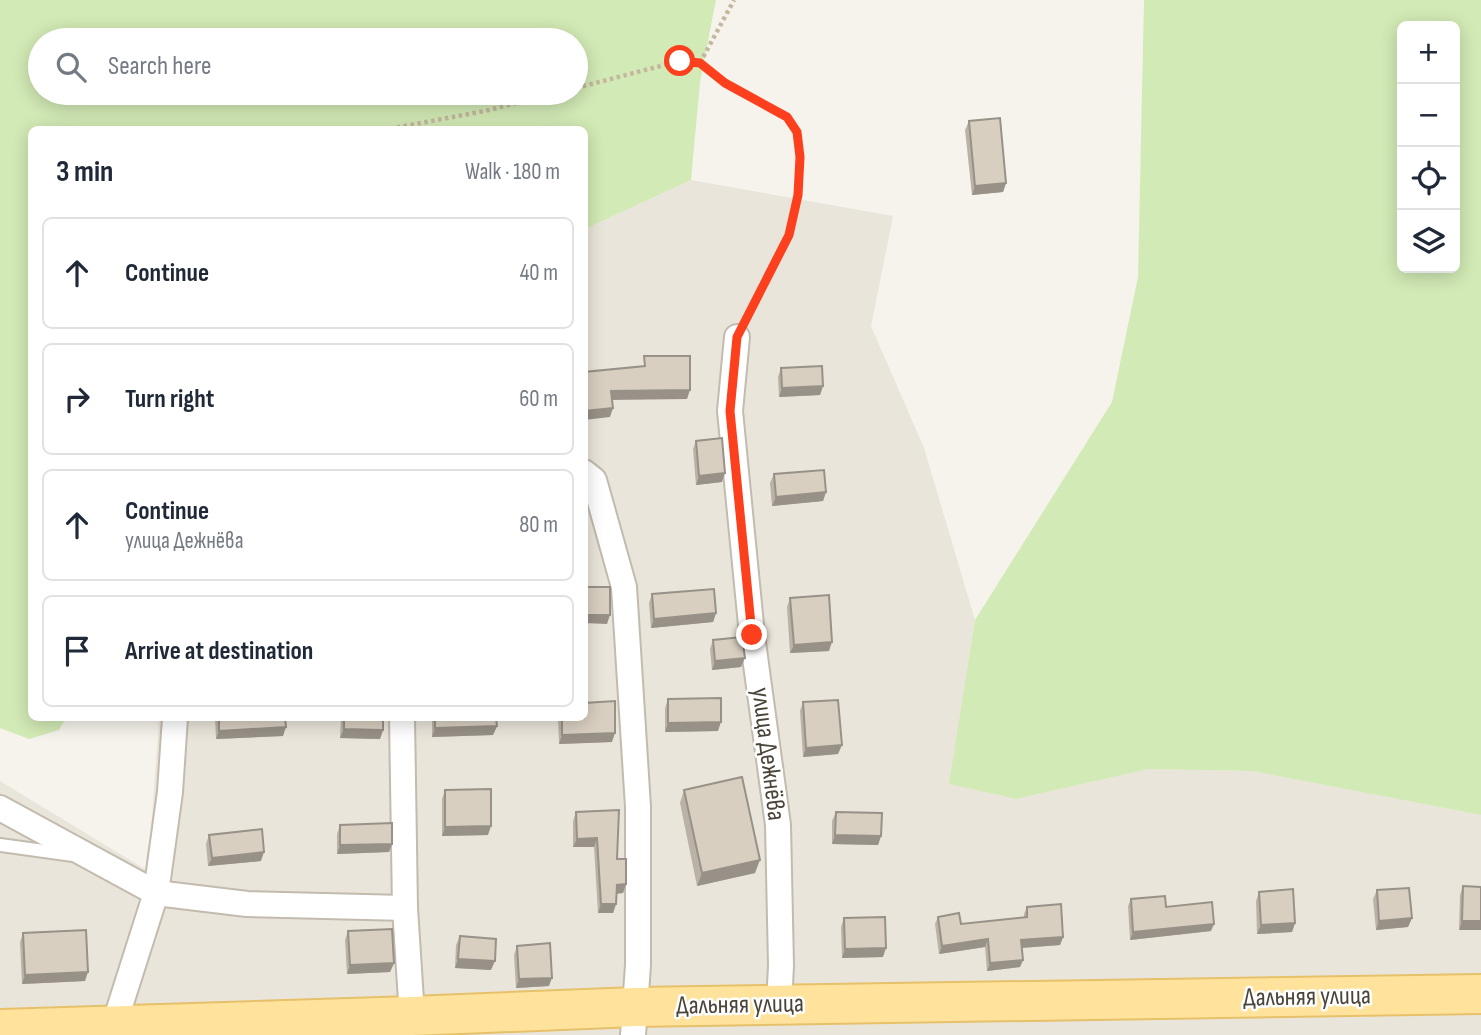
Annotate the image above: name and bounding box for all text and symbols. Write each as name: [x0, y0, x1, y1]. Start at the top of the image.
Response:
map controls: [1397, 21, 1460, 273]
button: +: [1397, 21, 1460, 84]
search box: [28, 28, 588, 105]
route start: [664, 45, 695, 76]
icon: search: [52, 48, 90, 86]
text: Search here: [108, 51, 211, 82]
button: −: [1397, 84, 1460, 147]
button: locate: [1397, 147, 1460, 210]
text: 3 min: [56, 154, 113, 190]
text: Walk · 180 m: [465, 158, 560, 186]
button: layers: [1397, 210, 1460, 273]
icon: ahead: [58, 254, 96, 292]
text: Continue: [125, 258, 209, 289]
text: 40 m: [520, 259, 558, 287]
icon: right: [58, 380, 96, 418]
text: Turn right: [125, 384, 214, 415]
text: 60 m: [519, 385, 558, 413]
text: Continue: [125, 496, 209, 527]
icon: ahead: [58, 506, 96, 544]
text: 80 m: [519, 511, 558, 539]
text: улица Дежнёва: [125, 527, 244, 555]
route end: [736, 619, 767, 650]
icon: arrive: [58, 632, 96, 670]
text: Arrive at destination: [125, 636, 313, 667]
street label: улица Дежнёва: [744, 686, 792, 822]
street label: Дальняя улица: [1243, 980, 1371, 1014]
street label: Дальняя улица: [676, 988, 804, 1022]

